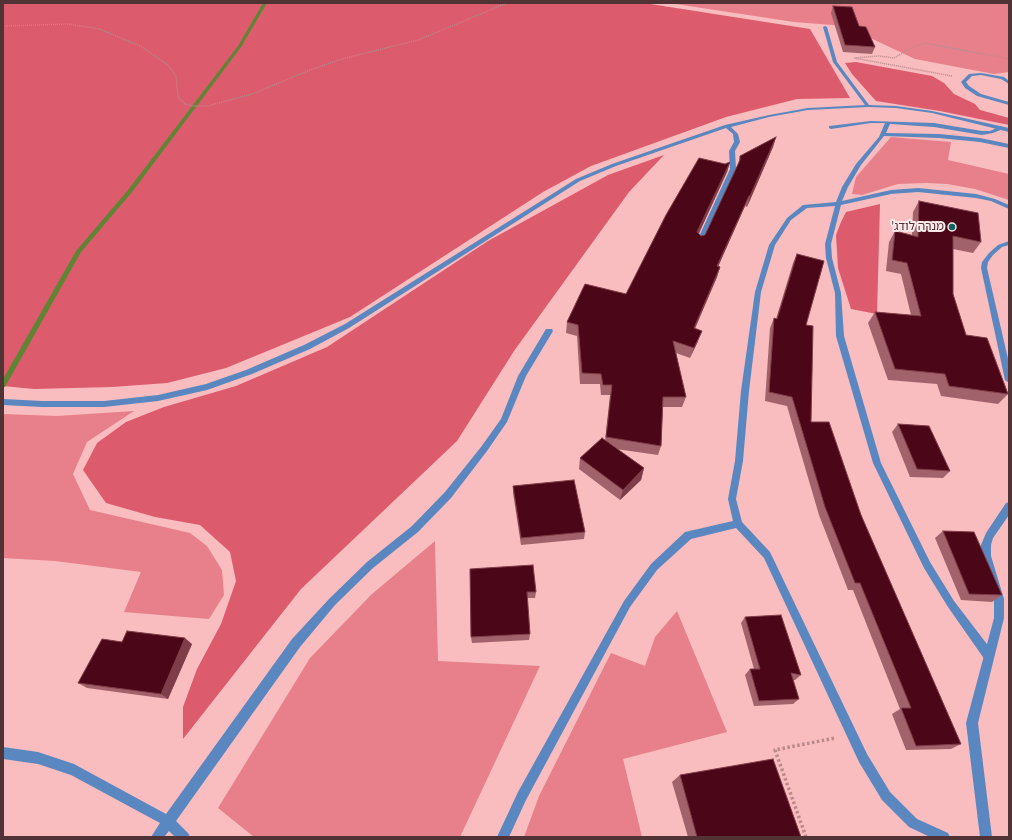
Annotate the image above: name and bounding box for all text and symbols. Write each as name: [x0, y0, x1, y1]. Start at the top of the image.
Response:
place label: 'מנרה לודג: [892, 220, 944, 234]
marker: 'מנרה לודג: [947, 222, 957, 232]

